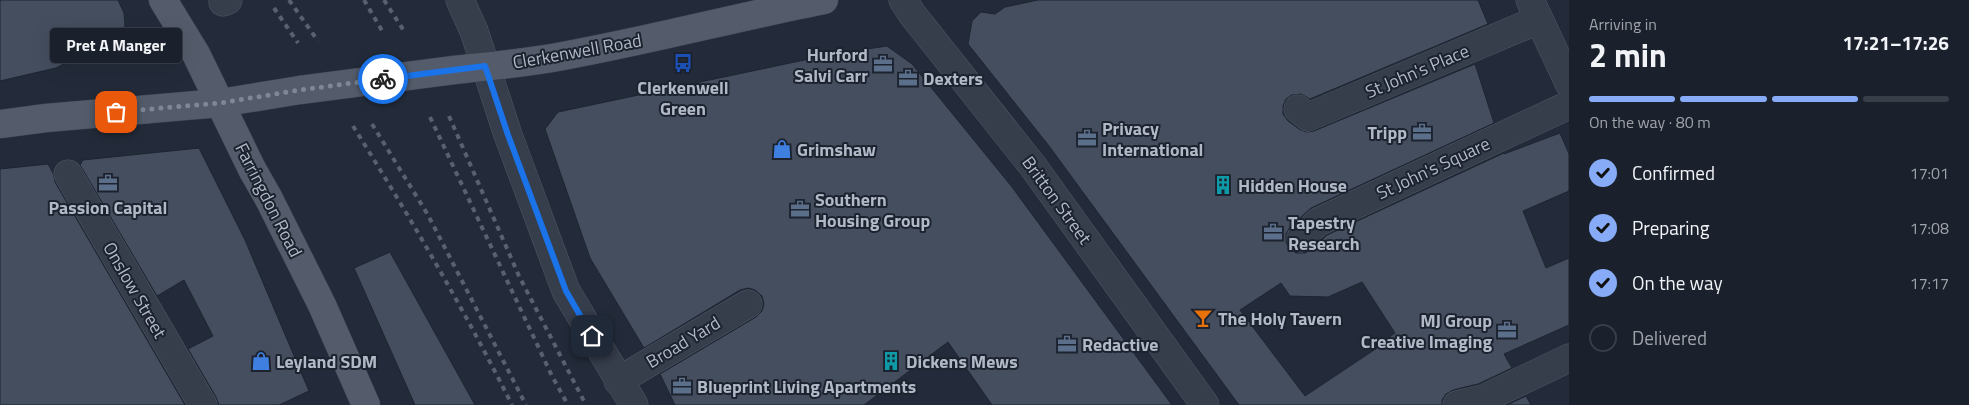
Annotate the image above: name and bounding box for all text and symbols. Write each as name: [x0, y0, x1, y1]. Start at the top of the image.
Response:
text: Arriving in: [1589, 12, 1657, 36]
street label: Clerkenwell Road: [510, 26, 644, 76]
callout: Pret A Manger: [50, 27, 182, 62]
text: 17:21–17:26: [1842, 28, 1949, 57]
text: 2 min: [1589, 31, 1667, 79]
text: Pret A Manger: [66, 33, 166, 57]
street label: St John's Place: [1361, 37, 1473, 105]
place label: Hurford Salvi Carr: [794, 41, 868, 89]
bus stop icon: Clerkenwell Green: [672, 52, 694, 74]
office icon: Hurford Salvi Carr: [872, 53, 894, 75]
courier: [358, 54, 408, 104]
icon: bike: [369, 65, 397, 93]
place label: Dexters: [923, 65, 983, 92]
office icon: Dexters: [897, 67, 919, 89]
place label: Clerkenwell Green: [637, 74, 729, 122]
pin: [95, 91, 137, 133]
icon: bag: [102, 98, 130, 126]
text: On the way · 80 m: [1589, 110, 1711, 134]
place label: Privacy International: [1102, 115, 1203, 163]
place label: Tripp: [1368, 119, 1407, 146]
office icon: Tripp: [1411, 121, 1433, 143]
office icon: Privacy International: [1076, 127, 1098, 149]
street label: St John's Square: [1372, 130, 1494, 206]
place label: Grimshaw: [797, 136, 876, 163]
street label: Farringdon Road: [229, 138, 309, 262]
shop icon: Grimshaw: [771, 138, 793, 160]
street label: Britton Street: [1016, 150, 1099, 250]
text: Confirmed: [1632, 158, 1715, 187]
icon: check: [1589, 159, 1617, 187]
text: 17:01: [1910, 161, 1949, 185]
office icon: Passion Capital: [97, 172, 119, 194]
place label: Hidden House: [1238, 172, 1347, 199]
building icon: Hidden House: [1212, 174, 1234, 196]
place label: Southern Housing Group: [815, 186, 930, 234]
place label: Passion Capital: [49, 194, 167, 221]
office icon: Southern Housing Group: [789, 198, 811, 220]
place label: Tapestry Research: [1288, 209, 1360, 257]
text: Preparing: [1632, 213, 1709, 242]
icon: check: [1589, 214, 1617, 242]
text: 17:08: [1910, 216, 1949, 240]
office icon: Tapestry Research: [1262, 221, 1284, 243]
street label: Onslow Street: [96, 237, 174, 344]
text: On the way: [1632, 268, 1723, 297]
icon: check: [1589, 269, 1617, 297]
text: 17:17: [1910, 271, 1949, 295]
place label: The Holy Tavern: [1218, 305, 1342, 332]
bar icon: The Holy Tavern: [1192, 307, 1214, 329]
place label: MJ Group Creative Imaging: [1361, 307, 1492, 355]
street label: Broad Yard: [641, 309, 725, 375]
pin: [571, 315, 613, 357]
office icon: MJ Group Creative Imaging: [1496, 319, 1518, 341]
icon: home: [578, 322, 606, 350]
text: Delivered: [1632, 323, 1707, 352]
place label: Redactive: [1082, 331, 1159, 358]
office icon: Redactive: [1056, 333, 1078, 355]
place label: Leyland SDM: [276, 348, 377, 375]
place label: Dickens Mews: [906, 348, 1018, 375]
shop icon: Leyland SDM: [250, 350, 272, 372]
building icon: Dickens Mews: [880, 350, 902, 372]
place label: Blueprint Living Apartments: [697, 373, 916, 400]
office icon: Blueprint Living Apartments: [671, 375, 693, 397]

